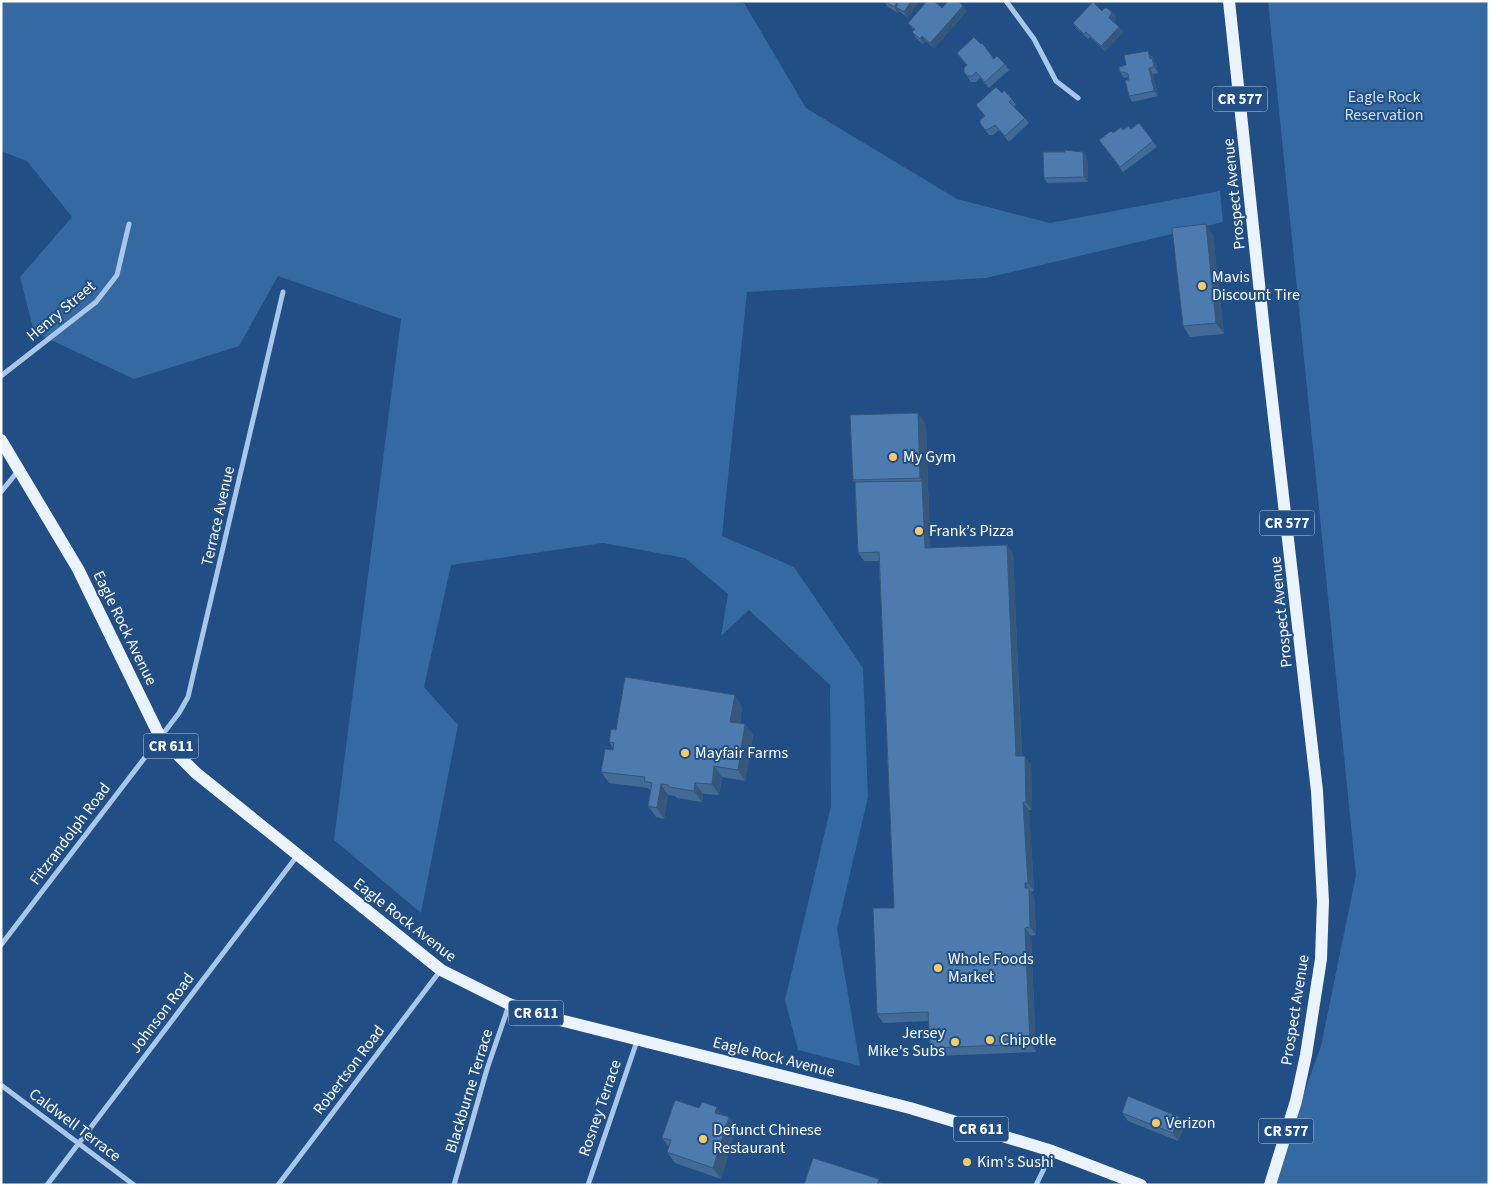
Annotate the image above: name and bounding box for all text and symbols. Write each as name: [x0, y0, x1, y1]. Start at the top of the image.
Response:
road number: CR 577: [1212, 86, 1268, 112]
park label: Eagle Rock Reservation: [1344, 86, 1424, 126]
street label: Prospect Avenue: [1217, 137, 1251, 251]
place label: Mavis Discount Tire: [1212, 266, 1300, 306]
street label: Henry Street: [22, 275, 101, 346]
marker: Mavis Discount Tire: [1196, 280, 1208, 292]
place label: My Gym: [903, 446, 956, 468]
marker: My Gym: [887, 451, 899, 463]
street label: Terrace Avenue: [196, 464, 240, 568]
road number: CR 577: [1260, 510, 1314, 536]
place label: Frank’s Pizza: [929, 520, 1014, 542]
marker: Frank’s Pizza: [913, 525, 925, 537]
street label: Prospect Avenue: [1264, 555, 1298, 669]
street label: Eagle Rock Avenue: [88, 567, 162, 689]
road number: CR 611: [144, 734, 198, 758]
place label: Mayfair Farms: [695, 742, 789, 764]
marker: Mayfair Farms: [679, 747, 691, 759]
street label: Fitzrandolph Road: [24, 778, 116, 890]
street label: Eagle Rock Avenue: [349, 873, 461, 967]
place label: Whole Foods Market: [948, 948, 1034, 988]
street label: Prospect Avenue: [1275, 953, 1315, 1067]
marker: Whole Foods Market: [932, 962, 944, 974]
street label: Johnson Road: [124, 968, 200, 1058]
road number: CR 611: [508, 1000, 564, 1026]
street label: Robertson Road: [308, 1021, 390, 1119]
place label: Jersey Mike's Subs: [868, 1022, 946, 1062]
street label: Blackburne Terrace: [440, 1026, 498, 1156]
place label: Chipotle: [1000, 1029, 1057, 1051]
street label: Eagle Rock Avenue: [711, 1031, 837, 1083]
marker: Chipotle: [984, 1034, 996, 1046]
marker: Jersey Mike's Subs: [949, 1036, 961, 1048]
street label: Rosney Terrace: [573, 1057, 627, 1159]
street label: Caldwell Terrace: [24, 1083, 126, 1167]
place label: Verizon: [1166, 1112, 1216, 1134]
road number: CR 611: [954, 1116, 1008, 1142]
marker: Verizon: [1150, 1117, 1162, 1129]
road number: CR 577: [1258, 1118, 1314, 1144]
place label: Defunct Chinese Restaurant: [713, 1119, 822, 1159]
marker: Defunct Chinese Restaurant: [697, 1133, 709, 1145]
place label: Kim's Sushi: [977, 1151, 1054, 1173]
marker: Kim's Sushi: [961, 1156, 973, 1168]

